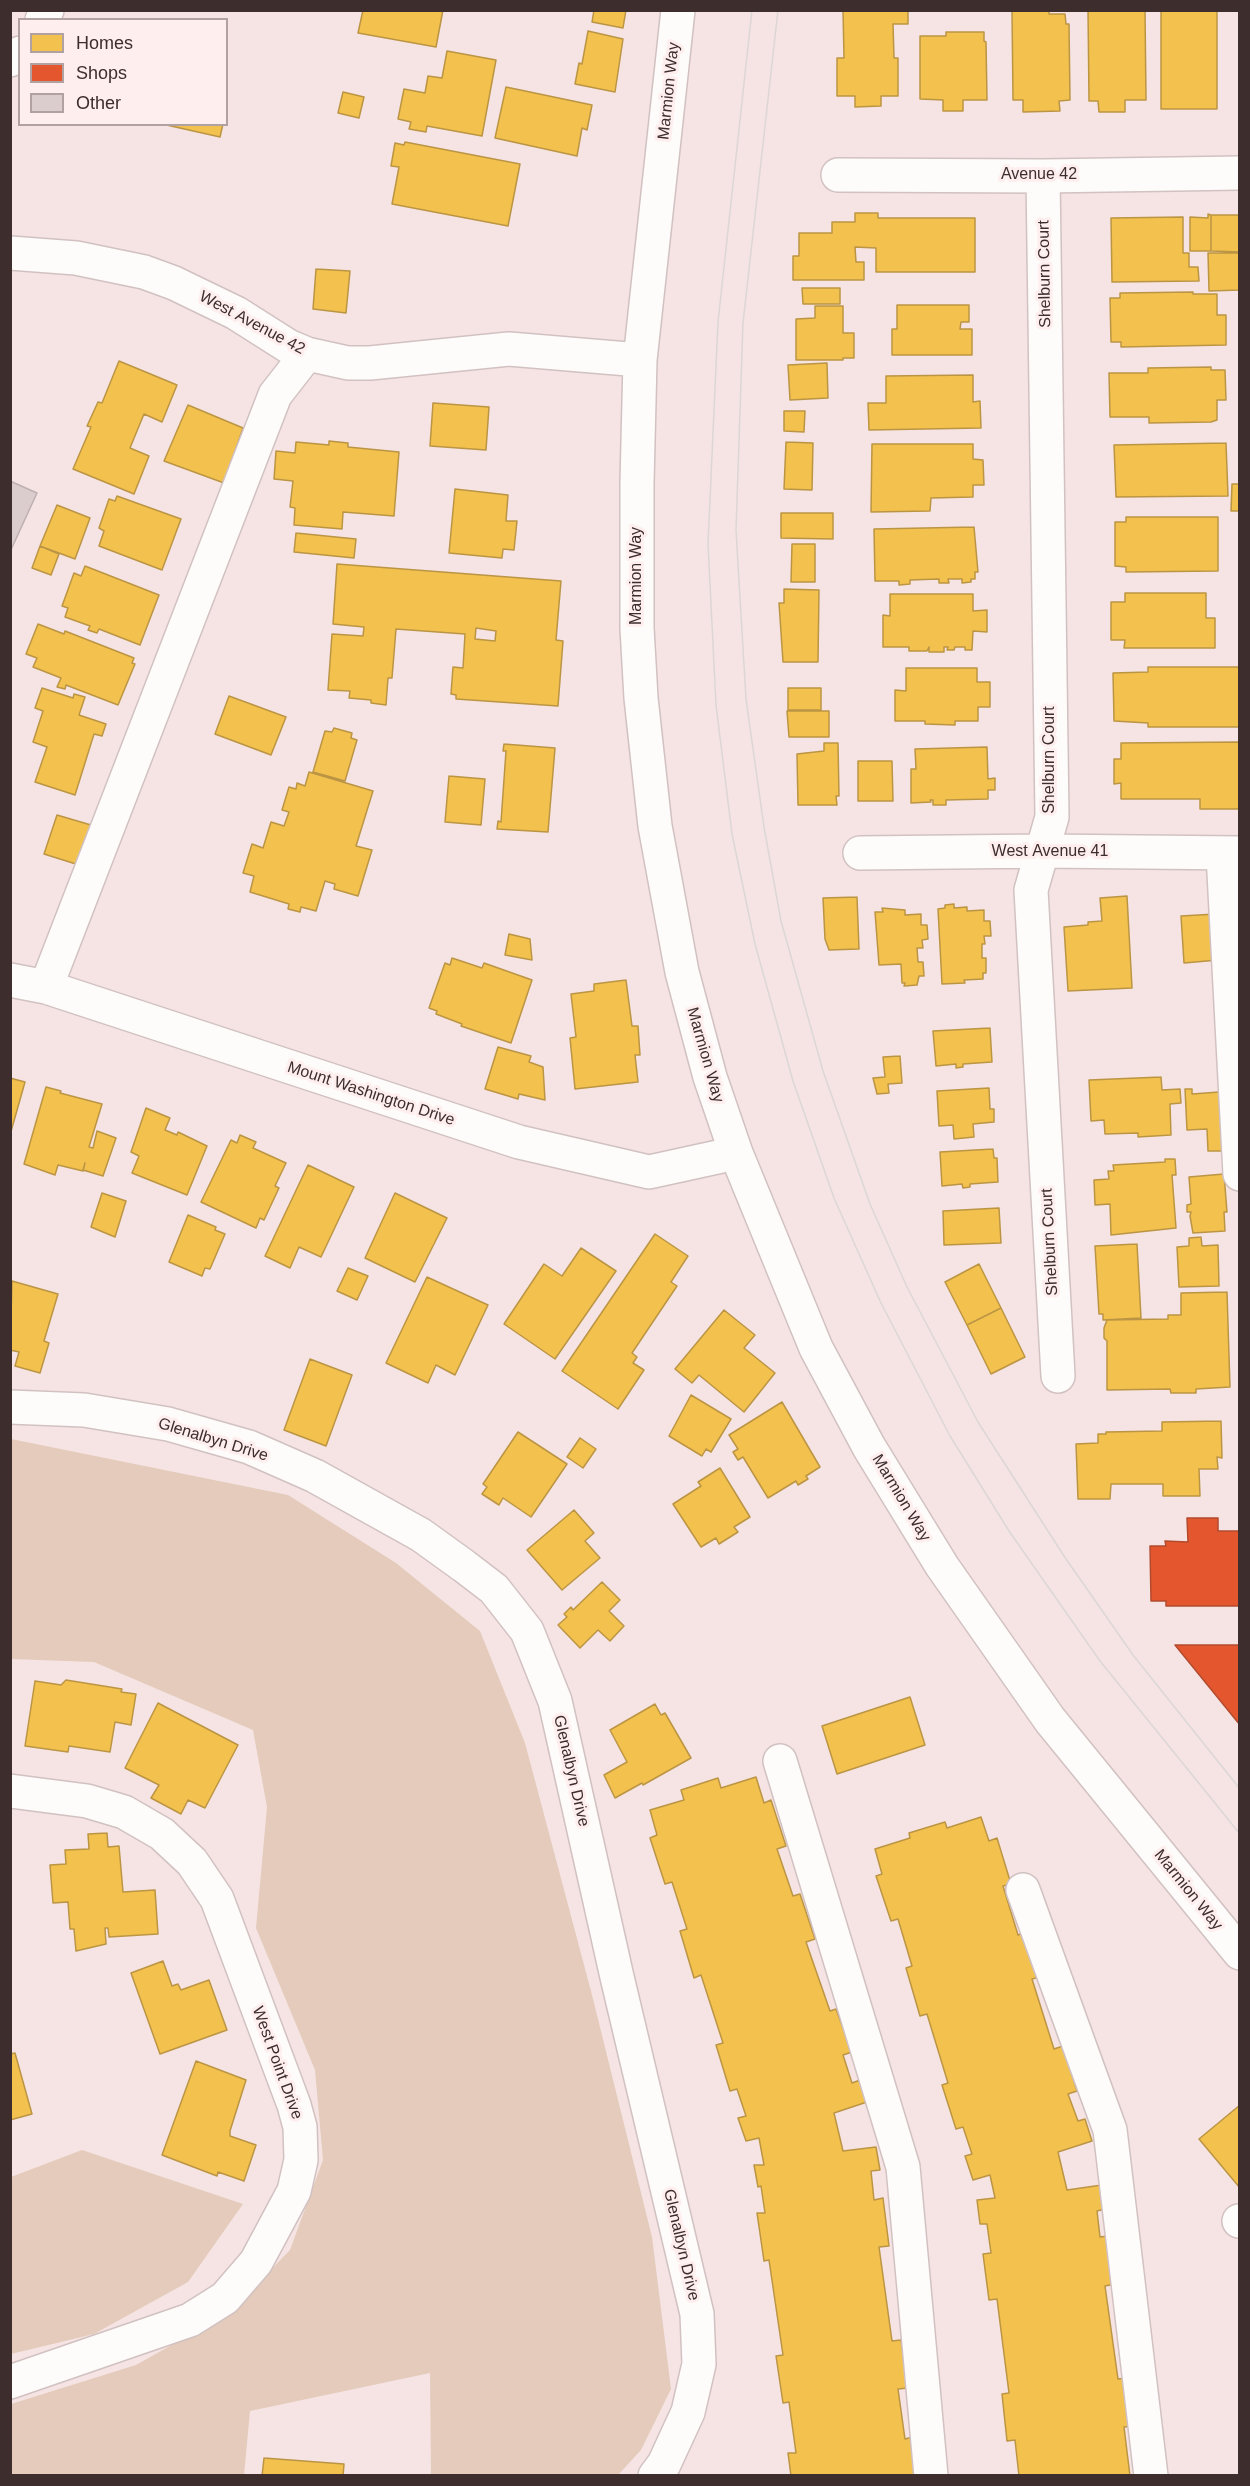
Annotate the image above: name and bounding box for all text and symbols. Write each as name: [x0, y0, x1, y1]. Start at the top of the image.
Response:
legend: [18, 18, 228, 126]
text: Homes: [76, 33, 133, 53]
street label: Marmion Way: [654, 41, 684, 141]
text: Shops: [76, 63, 127, 83]
text: Other: [76, 93, 121, 113]
street label: Avenue 42: [1001, 165, 1077, 185]
street label: Shelburn Court: [1034, 220, 1056, 328]
street label: West Avenue 42: [196, 287, 308, 359]
street label: Marmion Way: [627, 527, 647, 625]
street label: Shelburn Court: [1040, 706, 1060, 814]
street label: West Avenue 41: [992, 842, 1108, 862]
street label: Marmion Way: [682, 1005, 728, 1105]
street label: Mount Washington Drive: [285, 1058, 457, 1130]
street label: Shelburn Court: [1038, 1188, 1062, 1296]
street label: Glenalbyn Drive: [156, 1414, 270, 1466]
street label: Marmion Way: [868, 1451, 934, 1545]
street label: Glenalbyn Drive: [549, 1713, 593, 1829]
street label: Marmion Way: [1150, 1846, 1226, 1934]
street label: West Point Drive: [248, 2004, 306, 2122]
street label: Glenalbyn Drive: [659, 2187, 703, 2303]

